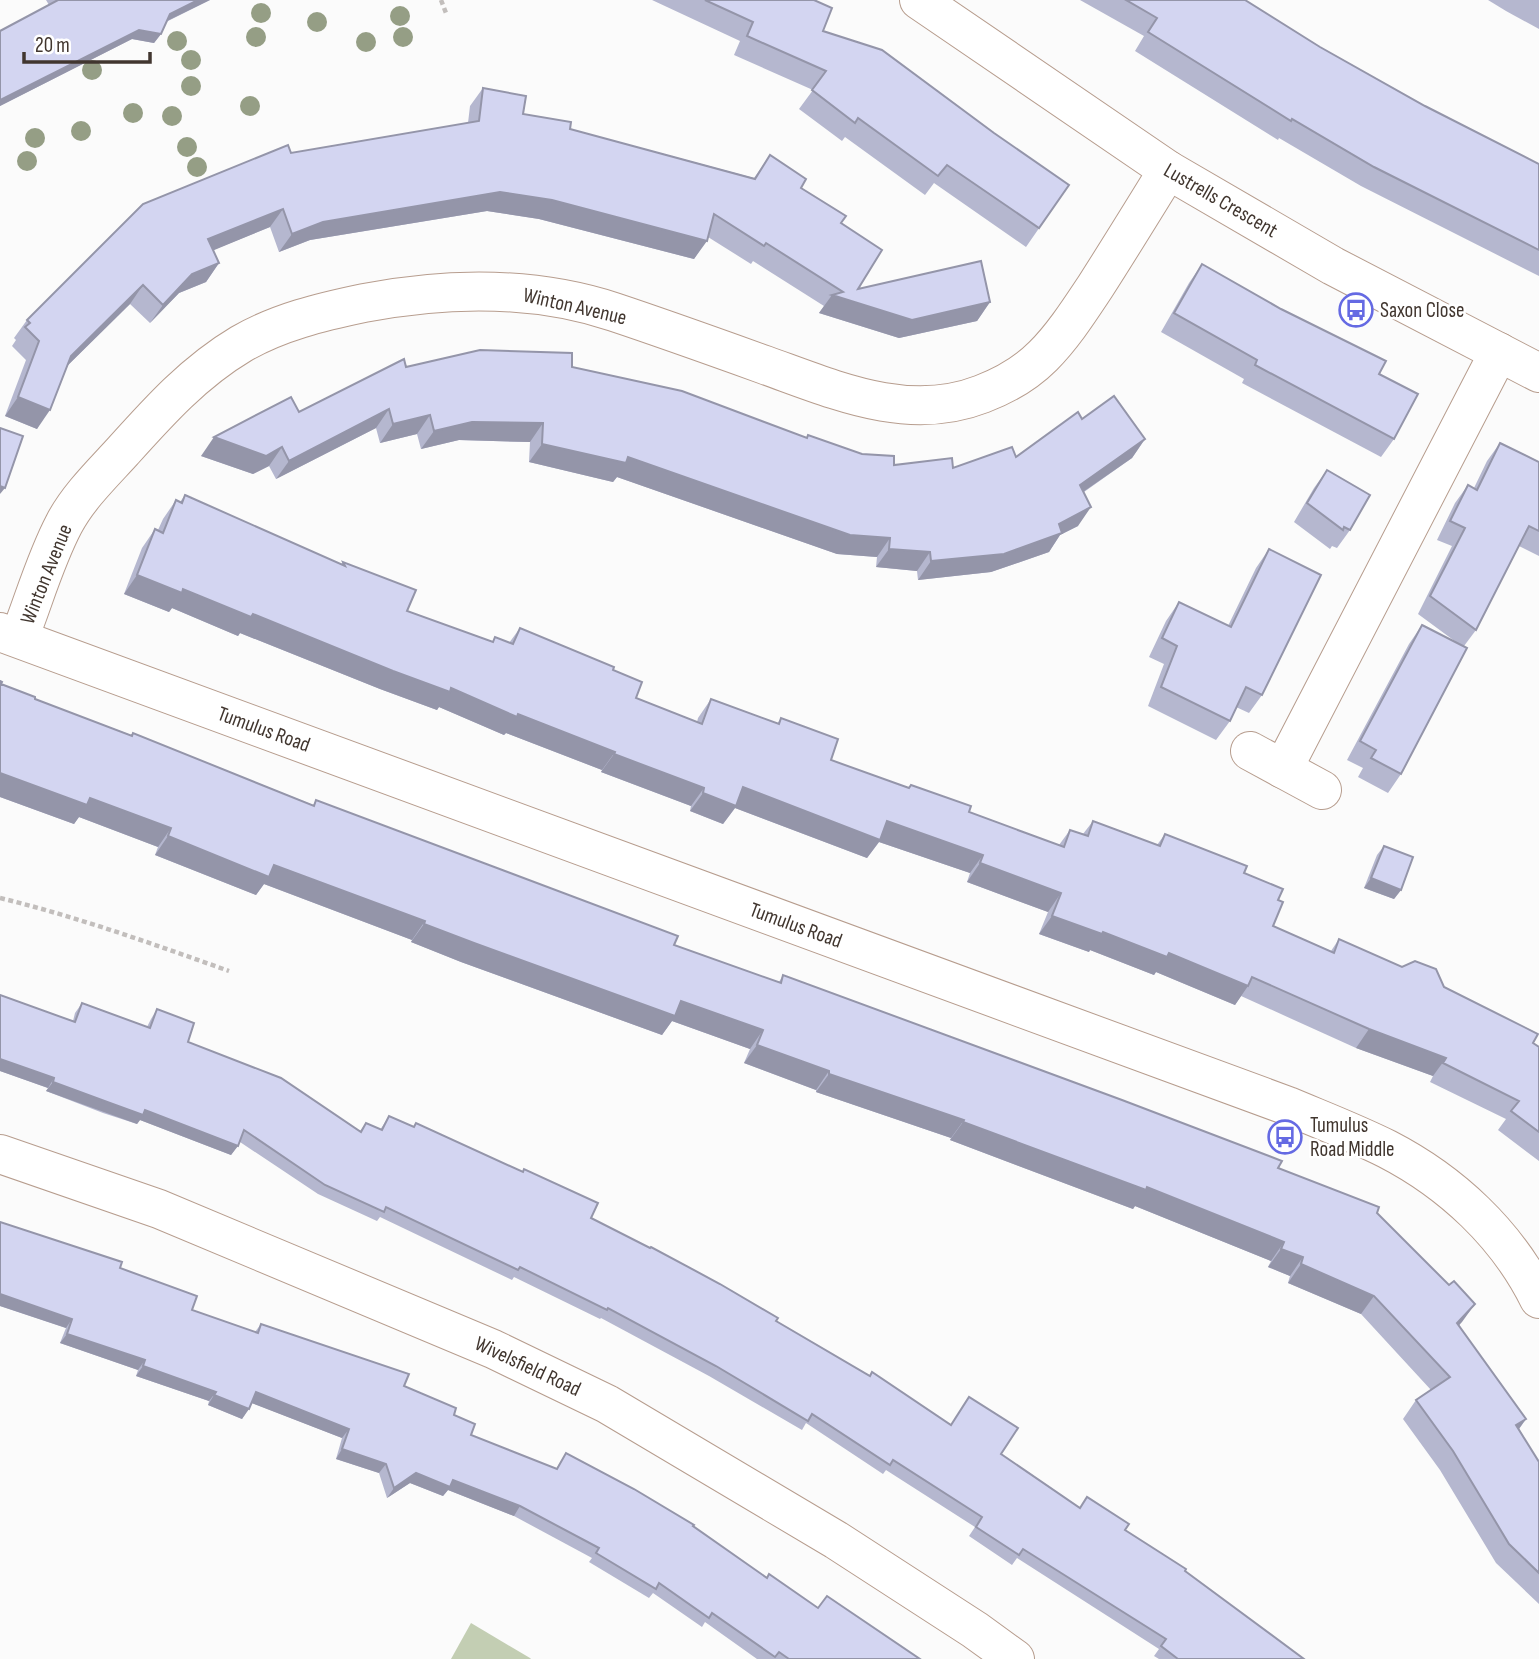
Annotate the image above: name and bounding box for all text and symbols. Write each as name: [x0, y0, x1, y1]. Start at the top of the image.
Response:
scale bar: [24, 21, 150, 65]
text: 20 m: [35, 33, 70, 58]
street label: Lustrells Crescent: [1159, 158, 1282, 243]
street label: Winton Avenue: [521, 282, 629, 331]
bus stop icon: Saxon Close: [1337, 291, 1375, 329]
place label: Saxon Close: [1380, 298, 1464, 323]
street label: Winton Avenue: [15, 521, 78, 628]
street label: Tumulus Road: [214, 701, 313, 758]
street label: Tumulus Road: [746, 897, 845, 954]
place label: Tumulus Road Middle: [1310, 1113, 1395, 1162]
bus stop icon: Tumulus Road Middle: [1266, 1118, 1304, 1156]
street label: Wivelsfield Road: [471, 1331, 585, 1402]

